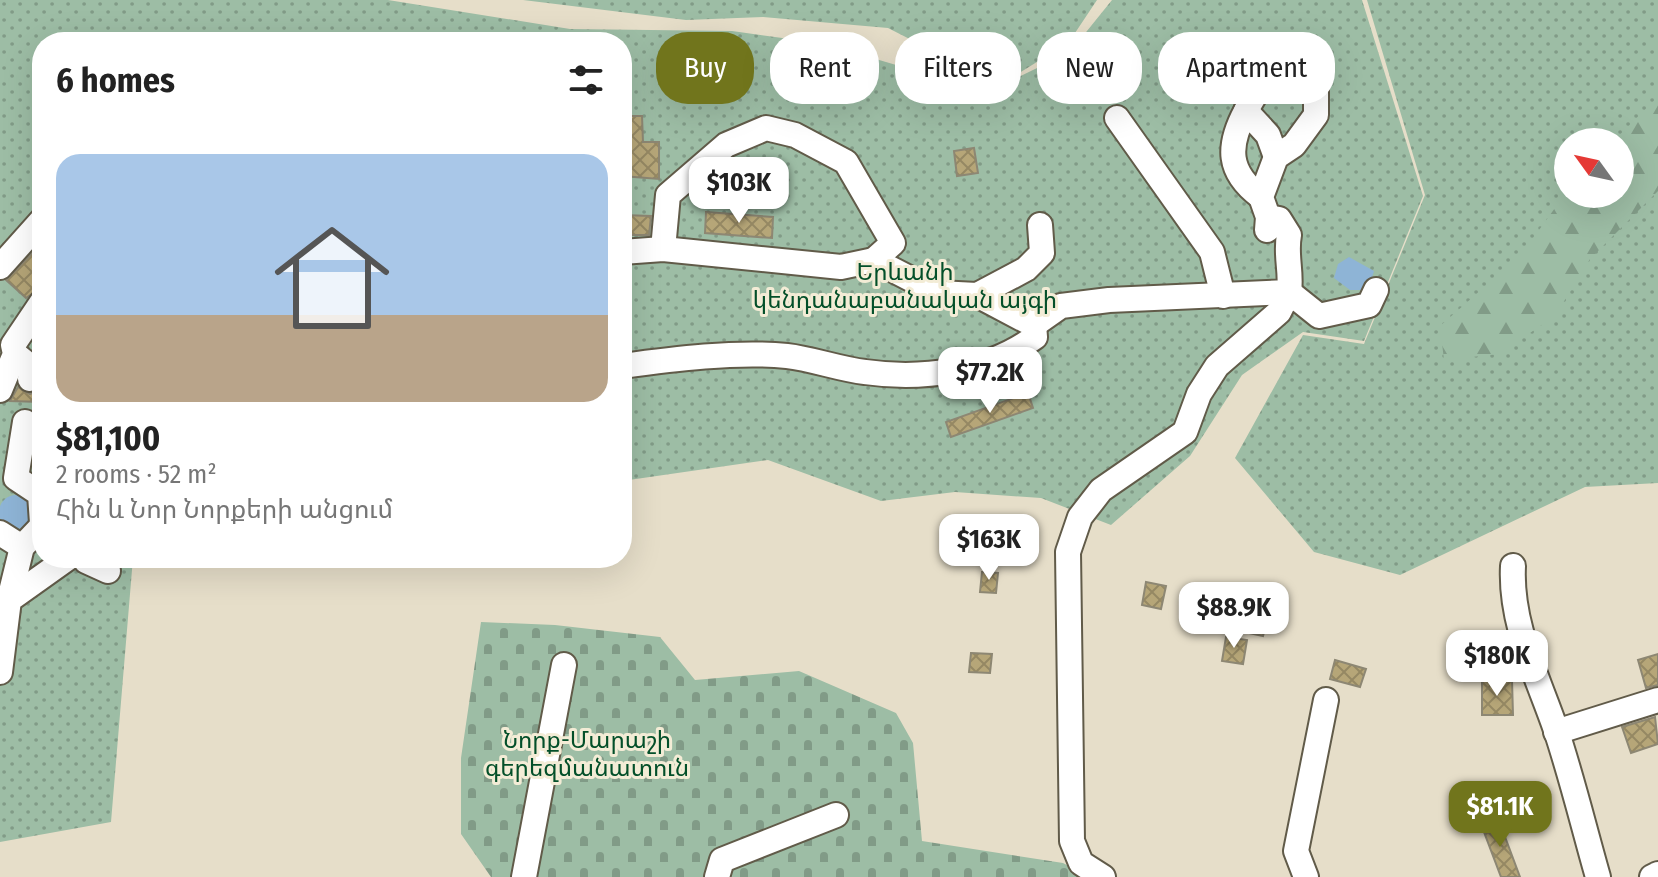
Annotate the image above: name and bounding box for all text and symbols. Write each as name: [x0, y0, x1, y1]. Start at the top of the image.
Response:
chip: Buy: [656, 32, 754, 104]
chip: Rent: [770, 32, 879, 104]
chip: Filters: [895, 32, 1021, 104]
chip: New: [1037, 32, 1142, 104]
chip: Apartment: [1158, 32, 1335, 104]
icon: filters: [564, 58, 608, 102]
text: 6 homes: [56, 60, 175, 101]
north arrow: [1554, 128, 1634, 208]
map controls: [1554, 128, 1634, 208]
pin: $103K: [683, 157, 795, 225]
text: $103K: [707, 167, 771, 198]
icon: home: [260, 206, 404, 350]
park label: Երևանի կենդանաբանական այգի: [753, 258, 1057, 314]
pin: $77.2K: [925, 347, 1055, 415]
text: $77.2K: [956, 357, 1024, 388]
text: $81,100: [56, 418, 160, 459]
text: 2 rooms · 52 m²: [56, 459, 217, 490]
text: Հին և Նոր Նորքերի անցում: [56, 494, 393, 525]
pin: $163K: [933, 514, 1045, 582]
text: $163K: [957, 524, 1021, 555]
pin: $88.9K: [1169, 582, 1299, 650]
text: $88.9K: [1197, 592, 1271, 623]
pin: $180K: [1441, 630, 1553, 698]
text: $180K: [1464, 640, 1530, 671]
park label: Նորք-Մարաշի գերեզմանատուն: [485, 726, 689, 782]
pin: $81.1K: [1435, 781, 1565, 849]
text: $81.1K: [1467, 791, 1533, 822]

